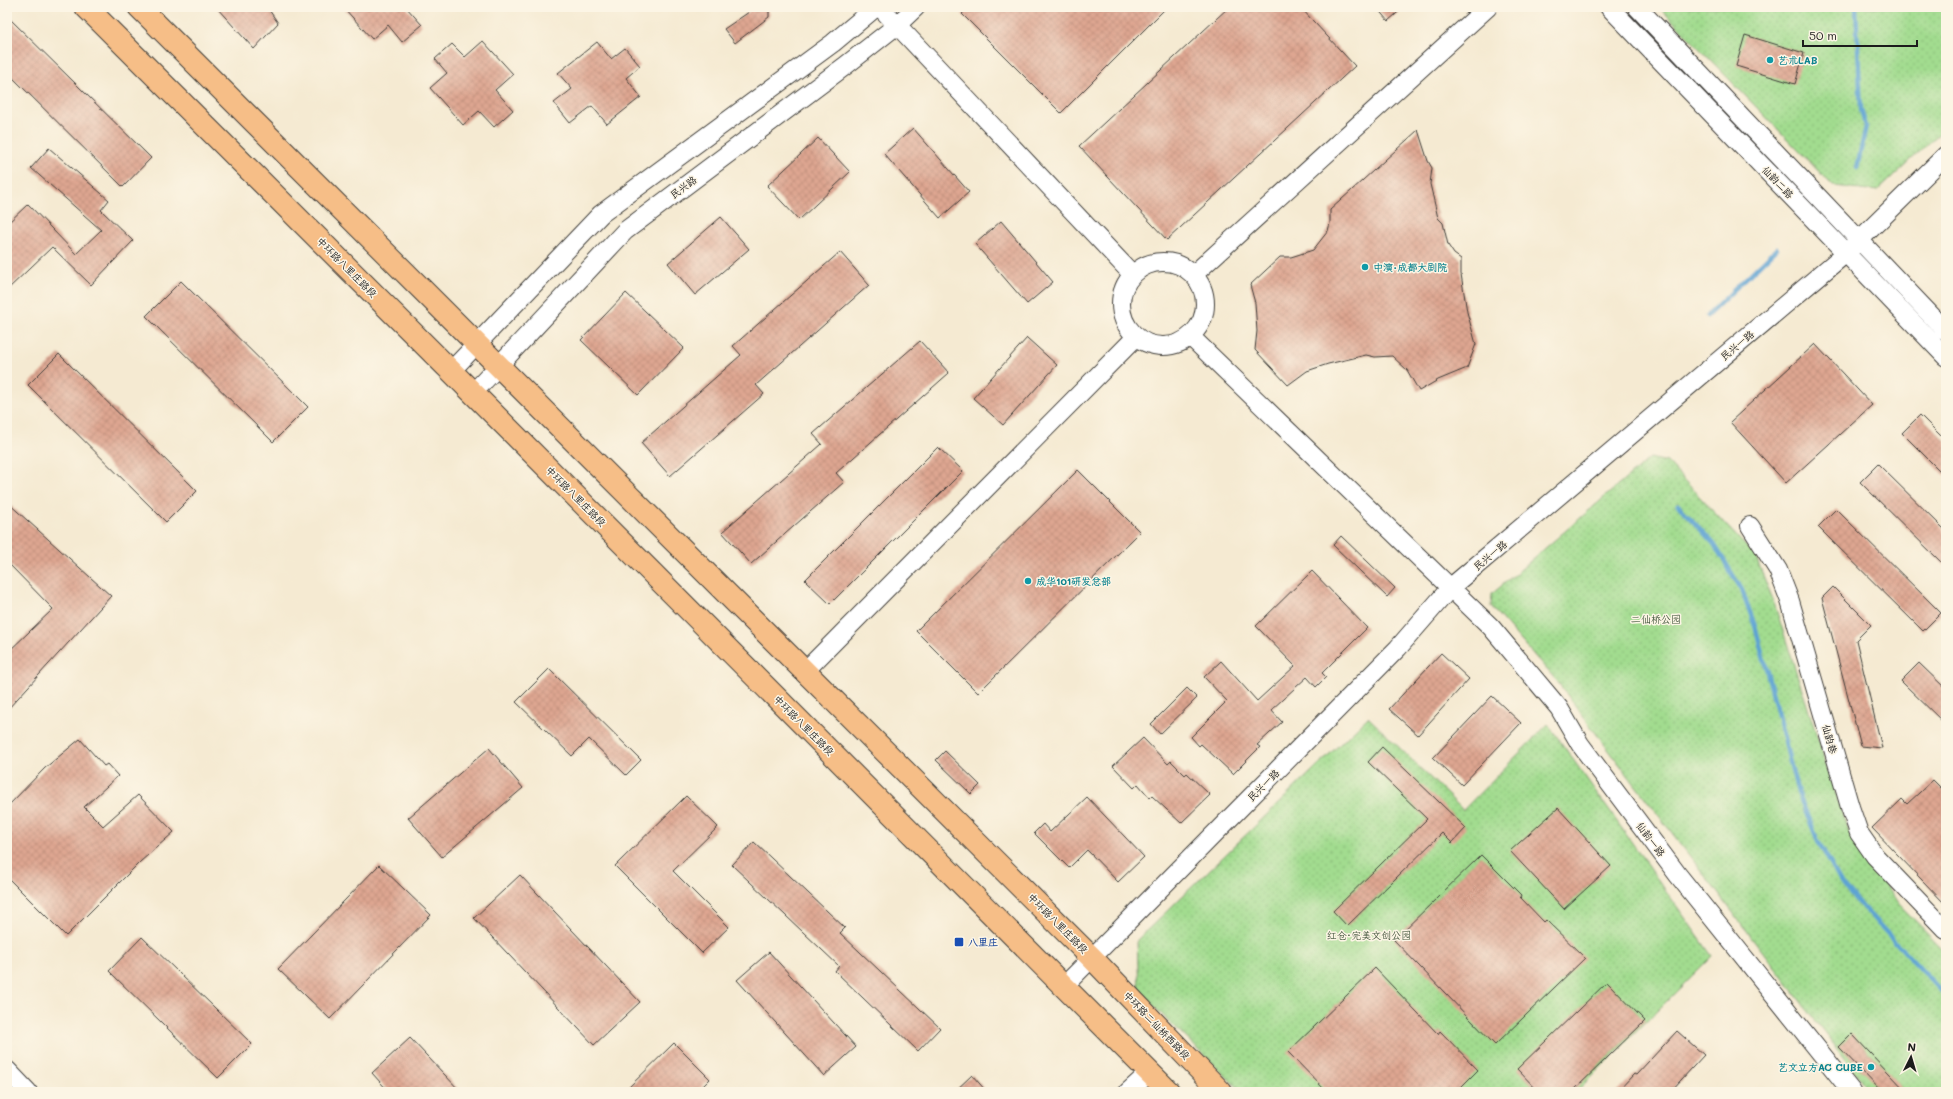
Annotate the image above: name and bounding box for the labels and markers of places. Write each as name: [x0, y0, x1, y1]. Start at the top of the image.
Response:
place label: 艺术LAB: [1778, 53, 1818, 67]
marker: 艺术LAB: [1765, 55, 1775, 65]
place label: 中演·成都大剧院: [1373, 260, 1447, 274]
marker: 中演·成都大剧院: [1360, 262, 1370, 272]
place label: 成华101研发总部: [1036, 574, 1111, 588]
marker: 成华101研发总部: [1023, 576, 1033, 586]
place label: 八里庄: [968, 935, 998, 949]
marker: 八里庄: [953, 936, 965, 948]
place label: 艺文立方AC CUBE: [1778, 1060, 1863, 1074]
marker: 艺文立方AC CUBE: [1866, 1062, 1876, 1072]

